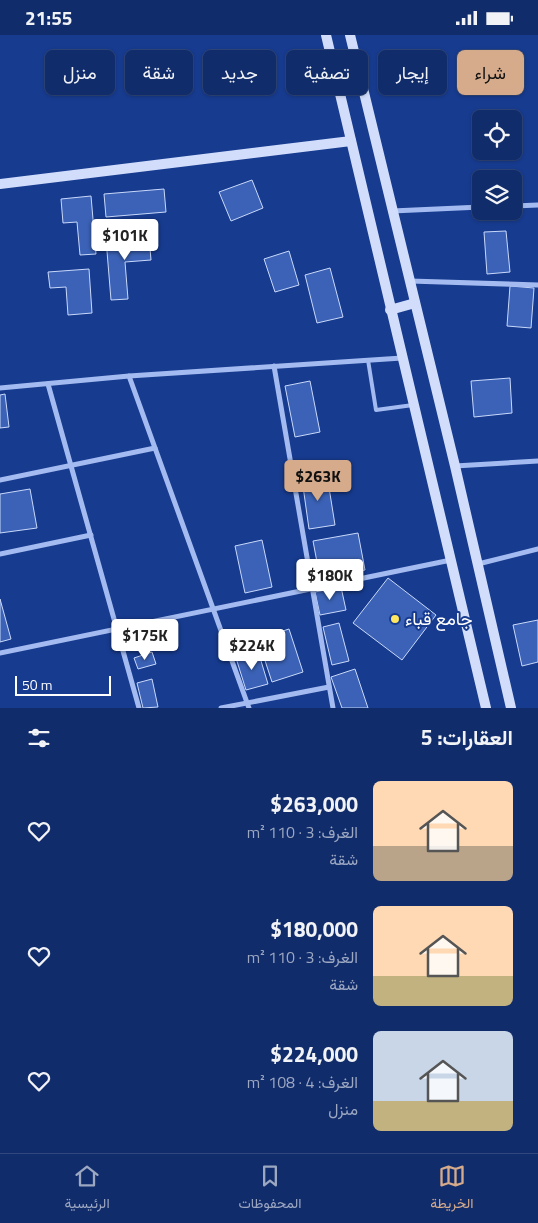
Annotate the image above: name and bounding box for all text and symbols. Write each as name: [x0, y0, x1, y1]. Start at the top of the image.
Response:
text: 21:55: [25, 3, 72, 32]
chip: منزل: [45, 50, 115, 95]
chip: شقة: [125, 50, 193, 95]
chip: جديد: [203, 50, 276, 95]
chip: تصفية: [286, 50, 368, 95]
chip: إيجار: [378, 50, 447, 95]
chip: شراء: [457, 50, 524, 95]
map controls: [472, 110, 522, 220]
button: locate: [472, 110, 522, 160]
button: layers: [472, 170, 522, 220]
pin: $101K: [90, 219, 160, 261]
text: $101K: [102, 223, 148, 247]
pin: $263K: [283, 459, 353, 502]
text: $263K: [295, 464, 341, 488]
pin: $180K: [295, 559, 365, 601]
text: $180K: [307, 563, 353, 587]
place label: جامع قباء: [405, 605, 473, 632]
marker: جامع قباء: [389, 613, 401, 625]
pin: $175K: [110, 619, 180, 661]
text: $175K: [122, 623, 168, 647]
pin: $224K: [217, 629, 287, 671]
text: $224K: [229, 633, 275, 657]
scale bar: [15, 673, 111, 696]
text: 50 m: [22, 674, 52, 695]
text: العقارات: 5: [421, 721, 513, 753]
icon: filters: [25, 724, 53, 752]
text: $263,000: [270, 788, 358, 820]
icon: home: [413, 801, 473, 861]
icon: heart: [25, 817, 53, 845]
text: الغرف: 3 · 110 m²: [247, 820, 358, 844]
text: شقة: [329, 847, 358, 871]
text: $180,000: [270, 913, 358, 945]
icon: home: [413, 926, 473, 986]
icon: heart: [25, 942, 53, 970]
text: الغرف: 3 · 110 m²: [247, 945, 358, 969]
text: شقة: [329, 972, 358, 996]
text: $224,000: [270, 1038, 358, 1070]
icon: home: [413, 1051, 473, 1111]
icon: heart: [25, 1067, 53, 1095]
text: الغرف: 4 · 108 m²: [247, 1070, 358, 1094]
text: منزل: [328, 1097, 358, 1121]
tab: الرئيسية: [64, 1162, 110, 1216]
tab: المحفوظات: [238, 1162, 302, 1216]
tab: الخريطة: [430, 1162, 474, 1216]

